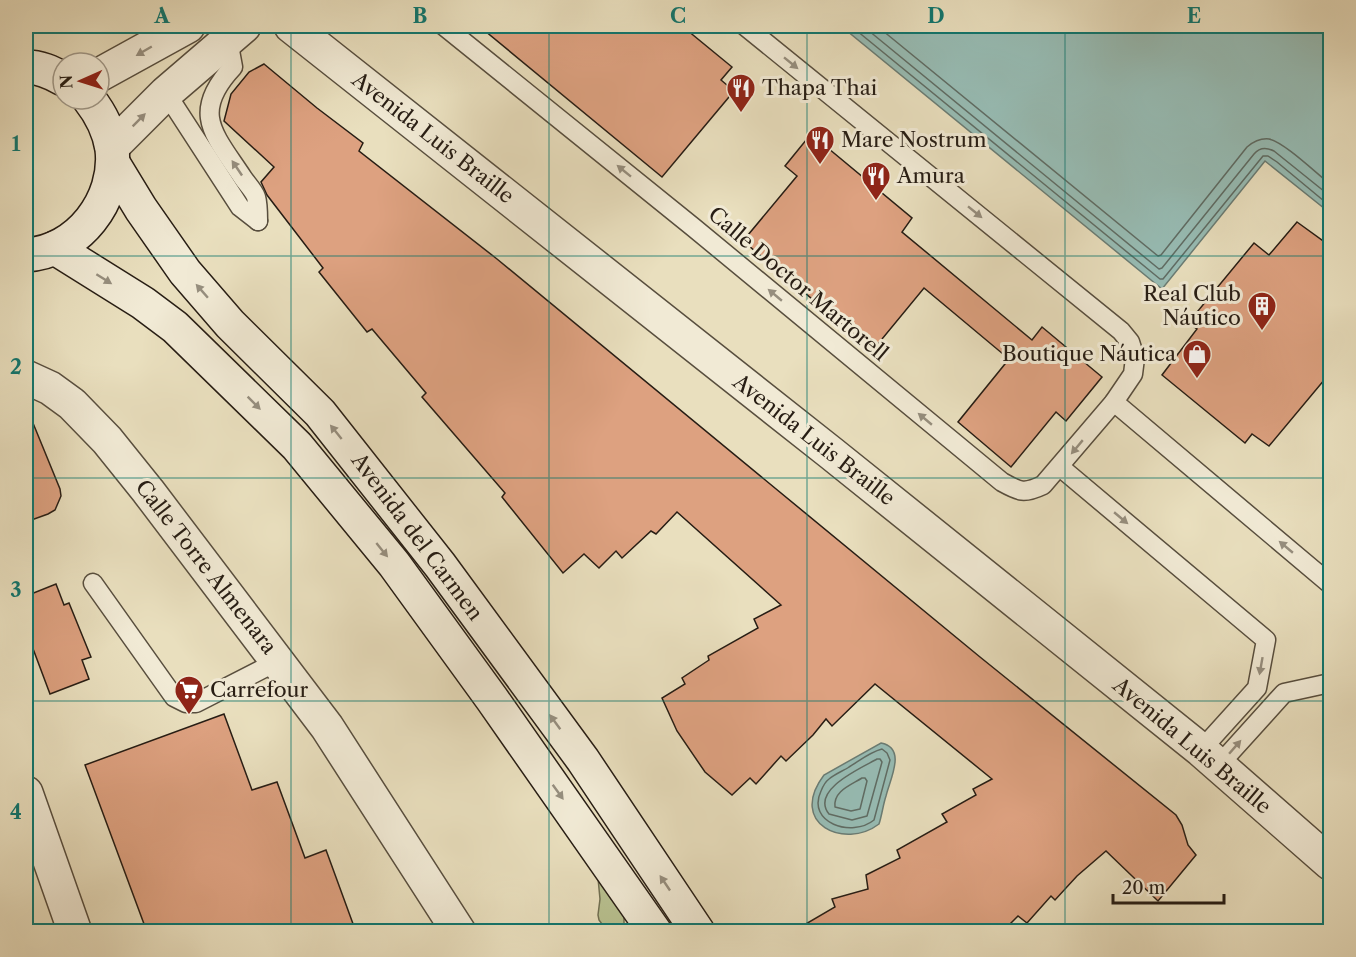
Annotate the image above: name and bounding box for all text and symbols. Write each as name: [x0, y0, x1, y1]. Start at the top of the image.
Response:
text: A: [153, 4, 170, 28]
text: B: [413, 4, 428, 28]
text: C: [670, 4, 686, 28]
text: D: [927, 4, 945, 28]
text: E: [1187, 4, 1201, 28]
one-way arrow: [135, 46, 152, 56]
north arrow: [51, 51, 111, 111]
one-way arrow: [783, 56, 799, 69]
street label: Avenida Luis Braille: [347, 66, 519, 209]
restaurant icon: Thapa Thai: [725, 72, 757, 114]
text: N: [56, 74, 76, 89]
place label: Thapa Thai: [762, 75, 877, 100]
one-way arrow: [131, 113, 146, 127]
restaurant icon: Mare Nostrum: [804, 124, 836, 166]
place label: Mare Nostrum: [841, 127, 987, 152]
text: 1: [12, 132, 21, 156]
one-way arrow: [231, 160, 242, 177]
restaurant icon: Amura: [860, 160, 892, 202]
place label: Amura: [896, 163, 966, 188]
one-way arrow: [616, 165, 632, 178]
street label: Calle Doctor Martorell: [704, 201, 893, 366]
one-way arrow: [967, 205, 982, 218]
one-way arrow: [96, 273, 112, 284]
place label: Real Club Náutico: [1143, 281, 1241, 330]
one-way arrow: [196, 284, 209, 299]
one-way arrow: [767, 288, 783, 301]
building icon: Real Club Náutico: [1246, 290, 1278, 332]
shop icon: Boutique Náutica: [1181, 338, 1213, 380]
place label: Boutique Náutica: [1002, 341, 1177, 366]
text: 2: [10, 355, 22, 379]
street label: Avenida Luis Braille: [728, 368, 900, 511]
one-way arrow: [247, 395, 261, 410]
one-way arrow: [918, 413, 933, 426]
one-way arrow: [331, 425, 343, 440]
one-way arrow: [1071, 439, 1084, 454]
street label: Avenida del Carmen: [346, 448, 488, 625]
street label: Calle Torre Almenara: [131, 475, 283, 660]
one-way arrow: [1113, 512, 1129, 525]
one-way arrow: [1278, 540, 1294, 553]
one-way arrow: [375, 542, 388, 557]
text: 3: [10, 578, 22, 602]
one-way arrow: [1256, 657, 1265, 676]
street label: Avenida Luis Braille: [1108, 672, 1276, 819]
supermarket icon: Carrefour: [173, 674, 205, 716]
place label: Carrefour: [210, 677, 308, 702]
one-way arrow: [549, 715, 561, 731]
one-way arrow: [1228, 740, 1241, 755]
one-way arrow: [552, 784, 564, 800]
text: 4: [10, 800, 22, 824]
scale bar: [1113, 867, 1224, 905]
one-way arrow: [660, 875, 671, 891]
text: 20 m: [1122, 877, 1166, 899]

